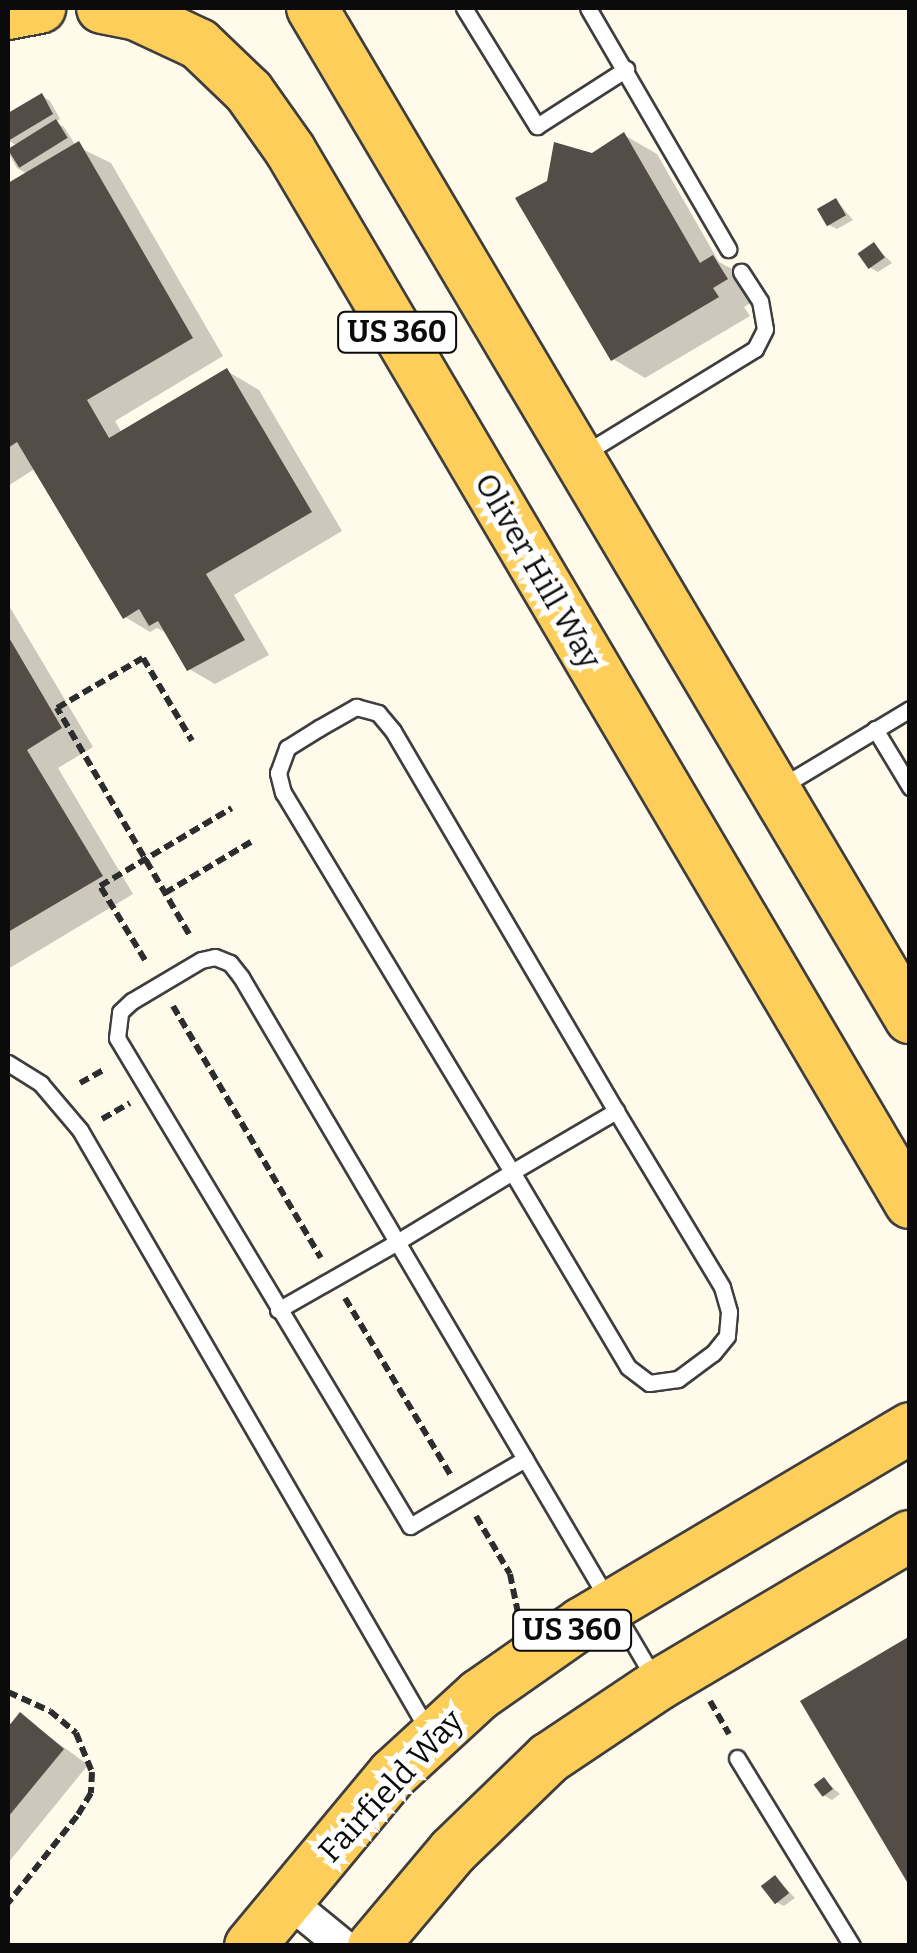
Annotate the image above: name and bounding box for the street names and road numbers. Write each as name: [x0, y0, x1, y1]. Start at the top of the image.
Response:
road number: US 360: [337, 307, 457, 357]
street label: Oliver Hill Way: [467, 466, 609, 676]
road number: US 360: [512, 1605, 632, 1655]
street label: Fairfield Way: [311, 1702, 471, 1870]

